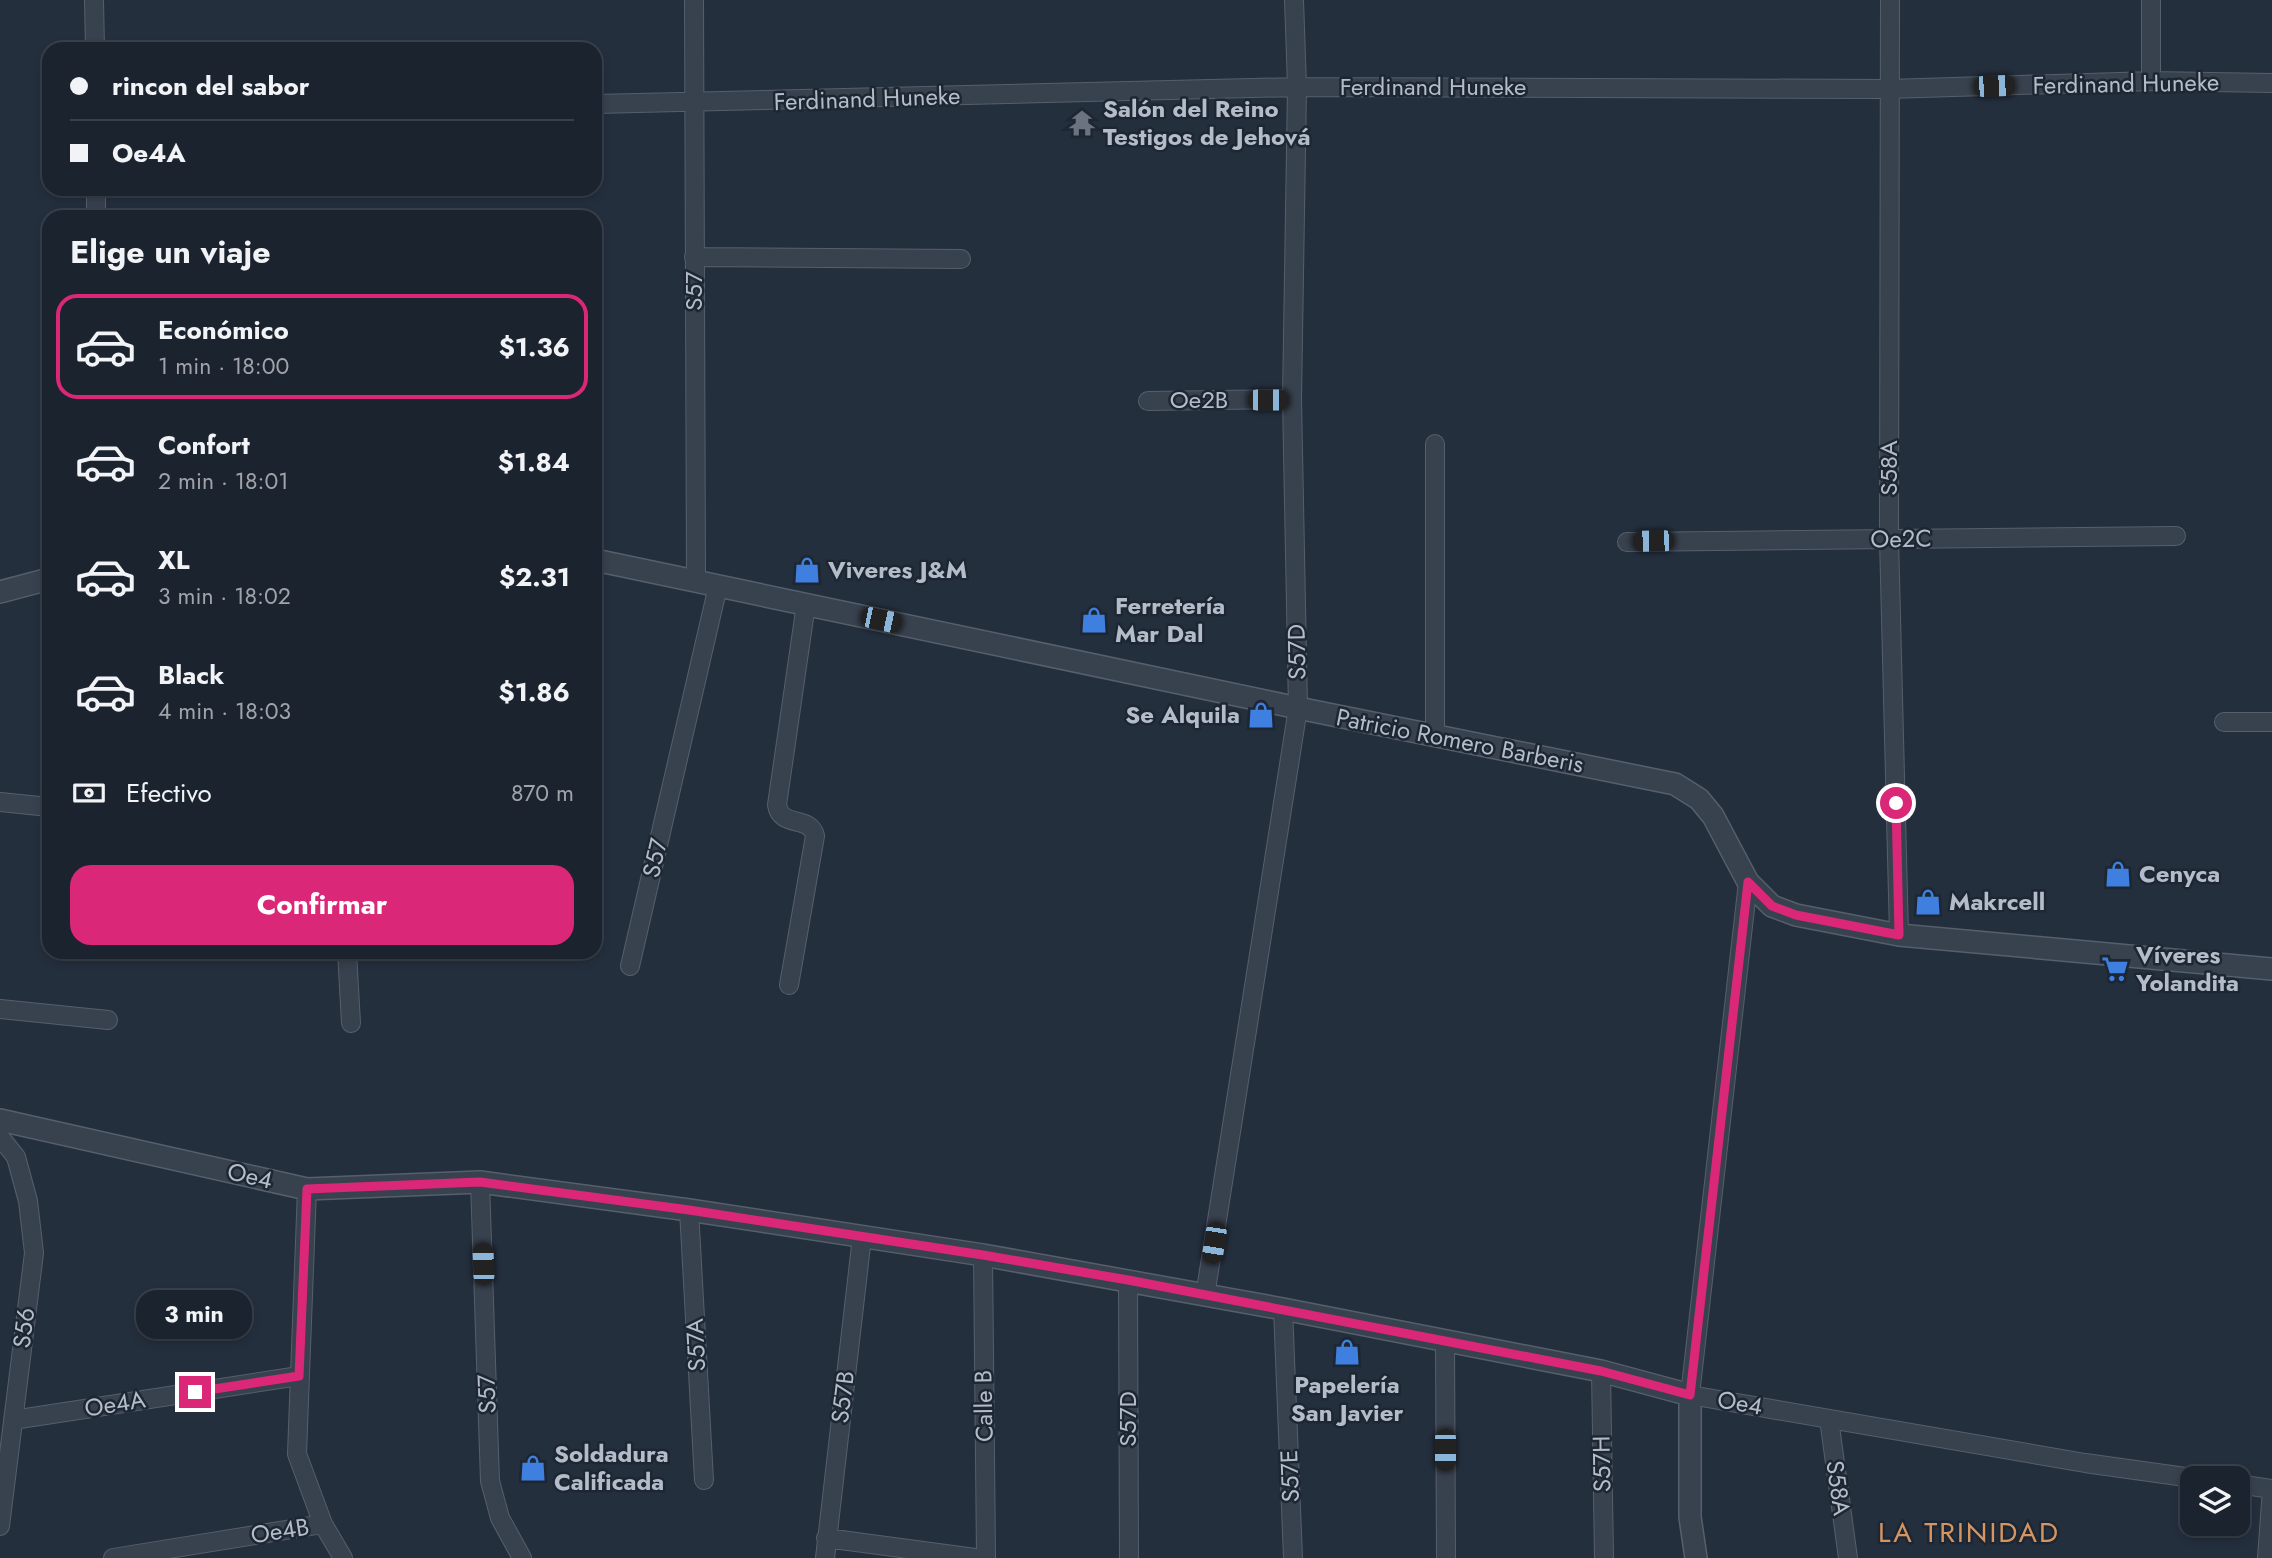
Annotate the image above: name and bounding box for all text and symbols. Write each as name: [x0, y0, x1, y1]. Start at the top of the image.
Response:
street label: Ferdinand Huneke: [2032, 64, 2220, 103]
text: rincon del sabor: [112, 67, 309, 105]
street label: Ferdinand Huneke: [1340, 69, 1526, 104]
car: [1973, 75, 2016, 97]
street label: Ferdinand Huneke: [773, 78, 961, 119]
place label: Salón del Reino Testigos de Jehová: [1103, 91, 1311, 154]
temple icon: Salón del Reino Testigos de Jehová: [1067, 108, 1097, 138]
text: Oe4A: [112, 134, 186, 172]
text: Elige un viaje: [70, 229, 271, 275]
street label: S57: [676, 271, 711, 311]
text: Económico: [158, 311, 289, 349]
icon: car: [74, 315, 137, 378]
text: $1.36: [499, 328, 570, 366]
text: 1 min · 18:00: [158, 349, 289, 383]
street label: Oe2B: [1170, 382, 1228, 417]
car: [1248, 390, 1290, 411]
text: Confort: [158, 426, 250, 464]
icon: car: [74, 430, 137, 493]
street label: S58A: [1871, 440, 1906, 496]
text: $1.84: [498, 443, 570, 481]
text: 2 min · 18:01: [158, 464, 289, 498]
street label: Oe2C: [1870, 520, 1932, 557]
car: [1632, 530, 1675, 552]
text: XL: [158, 541, 190, 579]
icon: car: [74, 545, 137, 608]
place label: Viveres J&M: [827, 552, 967, 587]
shop icon: Viveres J&M: [792, 555, 822, 585]
text: $2.31: [499, 558, 570, 596]
text: 3 min · 18:02: [158, 579, 291, 613]
place label: Ferretería Mar Dal: [1115, 588, 1225, 651]
car: [859, 605, 904, 635]
shop icon: Ferretería Mar Dal: [1079, 605, 1109, 635]
street label: S57D: [1279, 624, 1314, 680]
text: Black: [158, 656, 224, 694]
icon: car: [74, 660, 137, 723]
text: $1.86: [499, 673, 570, 711]
text: 4 min · 18:03: [158, 694, 291, 728]
place label: Se Alquila: [1125, 697, 1240, 732]
street label: Patricio Romero Barberis: [1333, 699, 1587, 782]
shop icon: Se Alquila: [1246, 700, 1276, 730]
icon: cash: [70, 774, 108, 812]
text: Efectivo: [126, 774, 212, 812]
text: 870 m: [511, 776, 574, 810]
route start: [1880, 787, 1912, 819]
street label: S57: [633, 834, 676, 881]
place label: Cenyca: [2139, 856, 2220, 891]
shop icon: Cenyca: [2103, 859, 2133, 889]
button: Confirmar: [70, 865, 574, 945]
place label: Makrcell: [1949, 884, 2045, 919]
shop icon: Makrcell: [1913, 887, 1943, 917]
place label: Víveres Yolandita: [2135, 937, 2239, 1000]
supermarket icon: Víveres Yolandita: [2100, 954, 2130, 984]
street label: Oe4: [224, 1153, 276, 1198]
car: [1201, 1221, 1228, 1265]
car: [472, 1243, 495, 1285]
callout: 3 min: [137, 1290, 253, 1340]
text: 3 min: [164, 1297, 224, 1331]
street label: S56: [4, 1306, 43, 1350]
street label: S57A: [677, 1318, 714, 1372]
shop icon: Papelería San Javier: [1332, 1337, 1362, 1367]
place label: Papelería San Javier: [1291, 1367, 1403, 1430]
street label: S57B: [822, 1369, 863, 1425]
street label: Calle B: [965, 1370, 1002, 1442]
street label: S57: [468, 1373, 505, 1414]
route end: [179, 1376, 211, 1408]
street label: Oe4A: [82, 1381, 148, 1426]
street label: Oe4: [1715, 1381, 1765, 1424]
street label: S57D: [1110, 1391, 1145, 1447]
car: [1435, 1429, 1456, 1471]
street label: S57H: [1584, 1435, 1619, 1493]
place label: Soldadura Calificada: [554, 1436, 669, 1499]
street label: S57E: [1271, 1449, 1308, 1503]
shop icon: Soldadura Calificada: [518, 1453, 548, 1483]
street label: S58A: [1817, 1458, 1860, 1518]
map controls: [2180, 1466, 2250, 1536]
button: layers: [2180, 1466, 2250, 1536]
street label: Oe4B: [248, 1509, 312, 1552]
district label: LA TRINIDAD: [1878, 1512, 2060, 1553]

